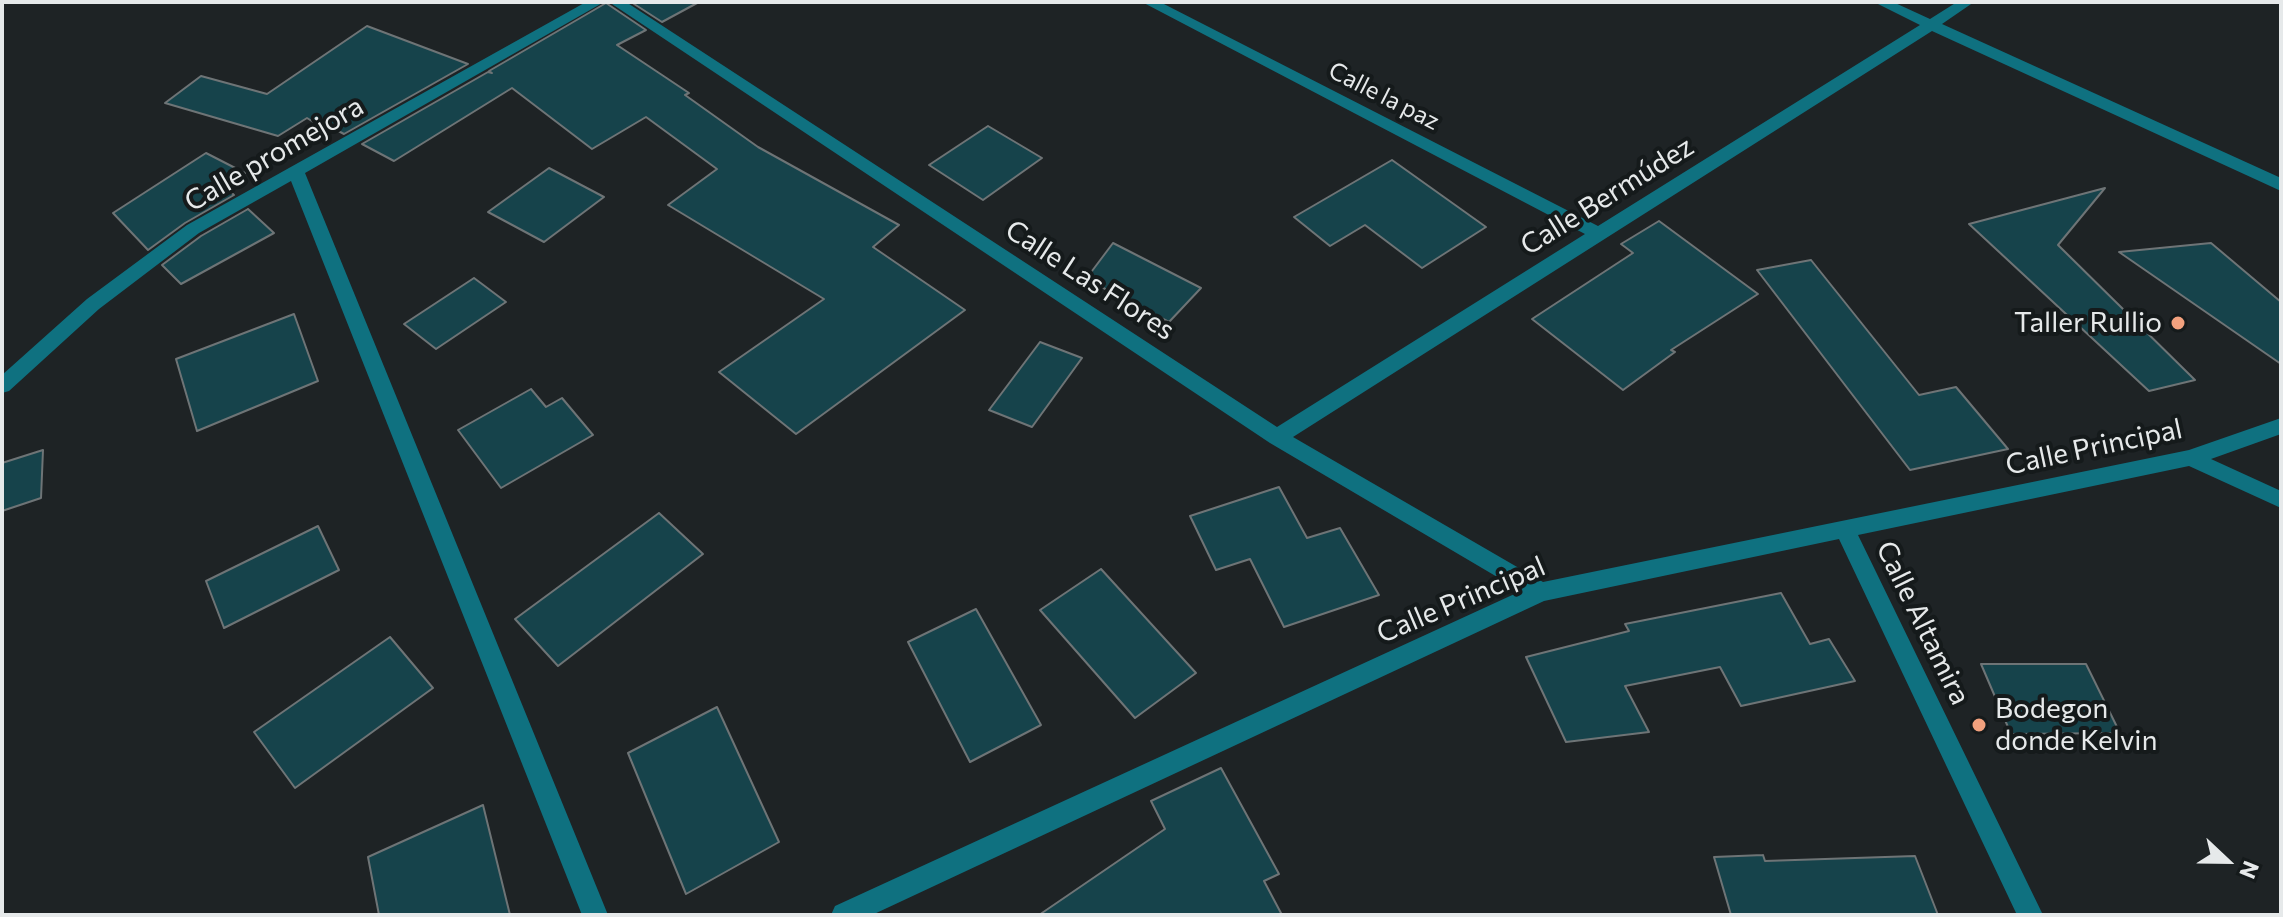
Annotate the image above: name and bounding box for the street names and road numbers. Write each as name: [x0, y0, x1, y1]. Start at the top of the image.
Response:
street label: Calle la paz: [1324, 56, 1444, 136]
street label: Calle promejora: [179, 89, 369, 219]
street label: Calle Bermúdez: [1515, 130, 1699, 262]
street label: Calle Las Flores: [999, 213, 1181, 347]
street label: Calle Principal: [2003, 412, 2185, 482]
street label: Calle Altamira: [1869, 536, 1977, 710]
street label: Calle Principal: [1372, 549, 1550, 651]

